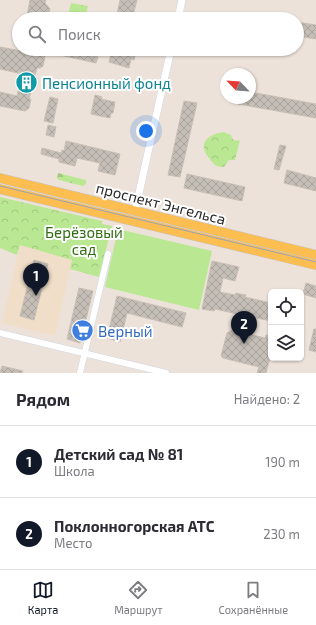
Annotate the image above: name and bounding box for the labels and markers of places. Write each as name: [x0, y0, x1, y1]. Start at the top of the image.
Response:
building icon: Пенсионный фонд: [14, 70, 40, 96]
place label: Пенсионный фонд: [42, 74, 171, 92]
pin: 1: [23, 263, 49, 296]
pin: 2: [231, 311, 257, 344]
supermarket icon: Верный: [70, 318, 96, 344]
place label: Верный: [98, 322, 153, 340]

